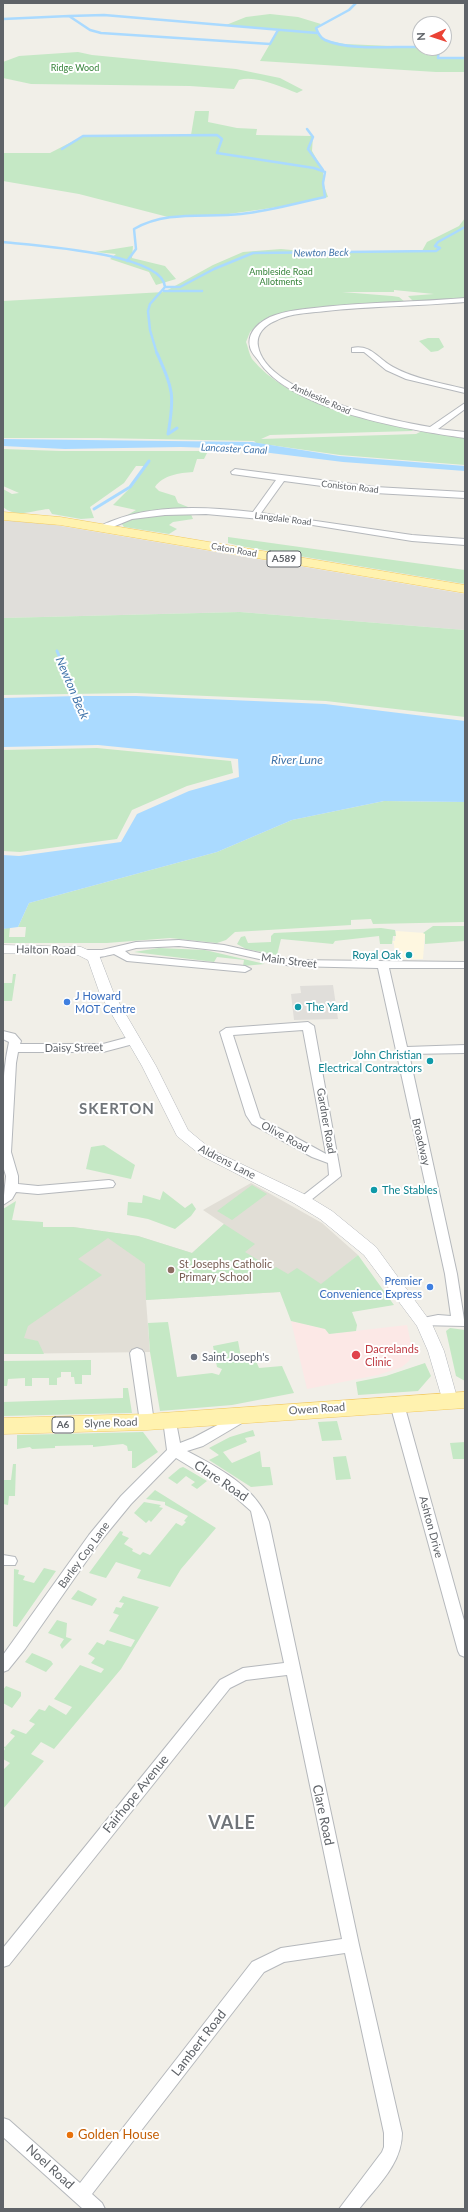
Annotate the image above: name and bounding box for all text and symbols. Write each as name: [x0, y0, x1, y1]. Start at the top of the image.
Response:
north arrow: [412, 16, 452, 56]
text: N: [414, 32, 427, 41]
park label: Ridge Wood: [51, 63, 99, 73]
water label: Newton Beck: [293, 247, 349, 259]
park label: Ambleside Road Allotments: [249, 267, 313, 288]
street label: Ambleside Road: [290, 381, 352, 417]
water label: Lancaster Canal: [200, 441, 268, 457]
street label: Coniston Road: [321, 479, 379, 495]
street label: Langdale Road: [254, 510, 312, 528]
street label: Caton Road: [210, 541, 258, 559]
road number: A589: [267, 551, 301, 567]
water label: Newton Beck: [52, 655, 92, 721]
water label: River Lune: [271, 753, 323, 767]
street label: Halton Road: [16, 943, 76, 957]
place label: Royal Oak: [352, 948, 401, 962]
marker: Royal Oak: [404, 950, 414, 960]
street label: Main Street: [260, 951, 318, 971]
place label: J Howard MOT Centre: [75, 989, 136, 1015]
marker: J Howard MOT Centre: [62, 997, 72, 1007]
place label: The Yard: [306, 1000, 348, 1014]
marker: The Yard: [293, 1002, 303, 1012]
street label: Daisy Street: [45, 1041, 103, 1055]
place label: John Christian Electrical Contractors: [318, 1048, 422, 1074]
marker: John Christian Electrical Contractors: [425, 1056, 435, 1066]
street label: Gardner Road: [314, 1087, 338, 1155]
district label: SKERTON: [79, 1100, 155, 1118]
street label: Broadway: [409, 1117, 433, 1167]
street label: Olive Road: [259, 1119, 311, 1155]
street label: Aldrens Lane: [196, 1142, 258, 1182]
place label: The Stables: [382, 1183, 438, 1197]
marker: The Stables: [369, 1185, 379, 1195]
place label: St Josephs Catholic Primary School: [179, 1257, 272, 1283]
marker: St Josephs Catholic Primary School: [166, 1265, 176, 1275]
place label: Premier Convenience Express: [320, 1274, 422, 1300]
marker: Premier Convenience Express: [425, 1282, 435, 1292]
place label: Dacrelands Clinic: [365, 1342, 419, 1368]
marker: Dacrelands Clinic: [350, 1349, 362, 1361]
place label: Saint Joseph's: [202, 1350, 269, 1364]
marker: Saint Joseph's: [189, 1352, 199, 1362]
street label: Owen Road: [288, 1400, 346, 1418]
street label: Slyne Road: [84, 1415, 138, 1431]
road number: A6: [52, 1417, 74, 1433]
street label: Clare Road: [191, 1457, 251, 1505]
street label: Ashton Drive: [416, 1495, 446, 1559]
street label: Barley Cop Lane: [56, 1519, 112, 1591]
street label: Fairhope Avenue: [100, 1752, 172, 1836]
street label: Clare Road: [309, 1783, 337, 1847]
district label: VALE: [208, 1812, 256, 1834]
street label: Lambert Road: [168, 2007, 230, 2079]
place label: Golden House: [78, 2127, 159, 2143]
marker: Golden House: [65, 2130, 75, 2140]
street label: Noel Road: [23, 2141, 77, 2193]

